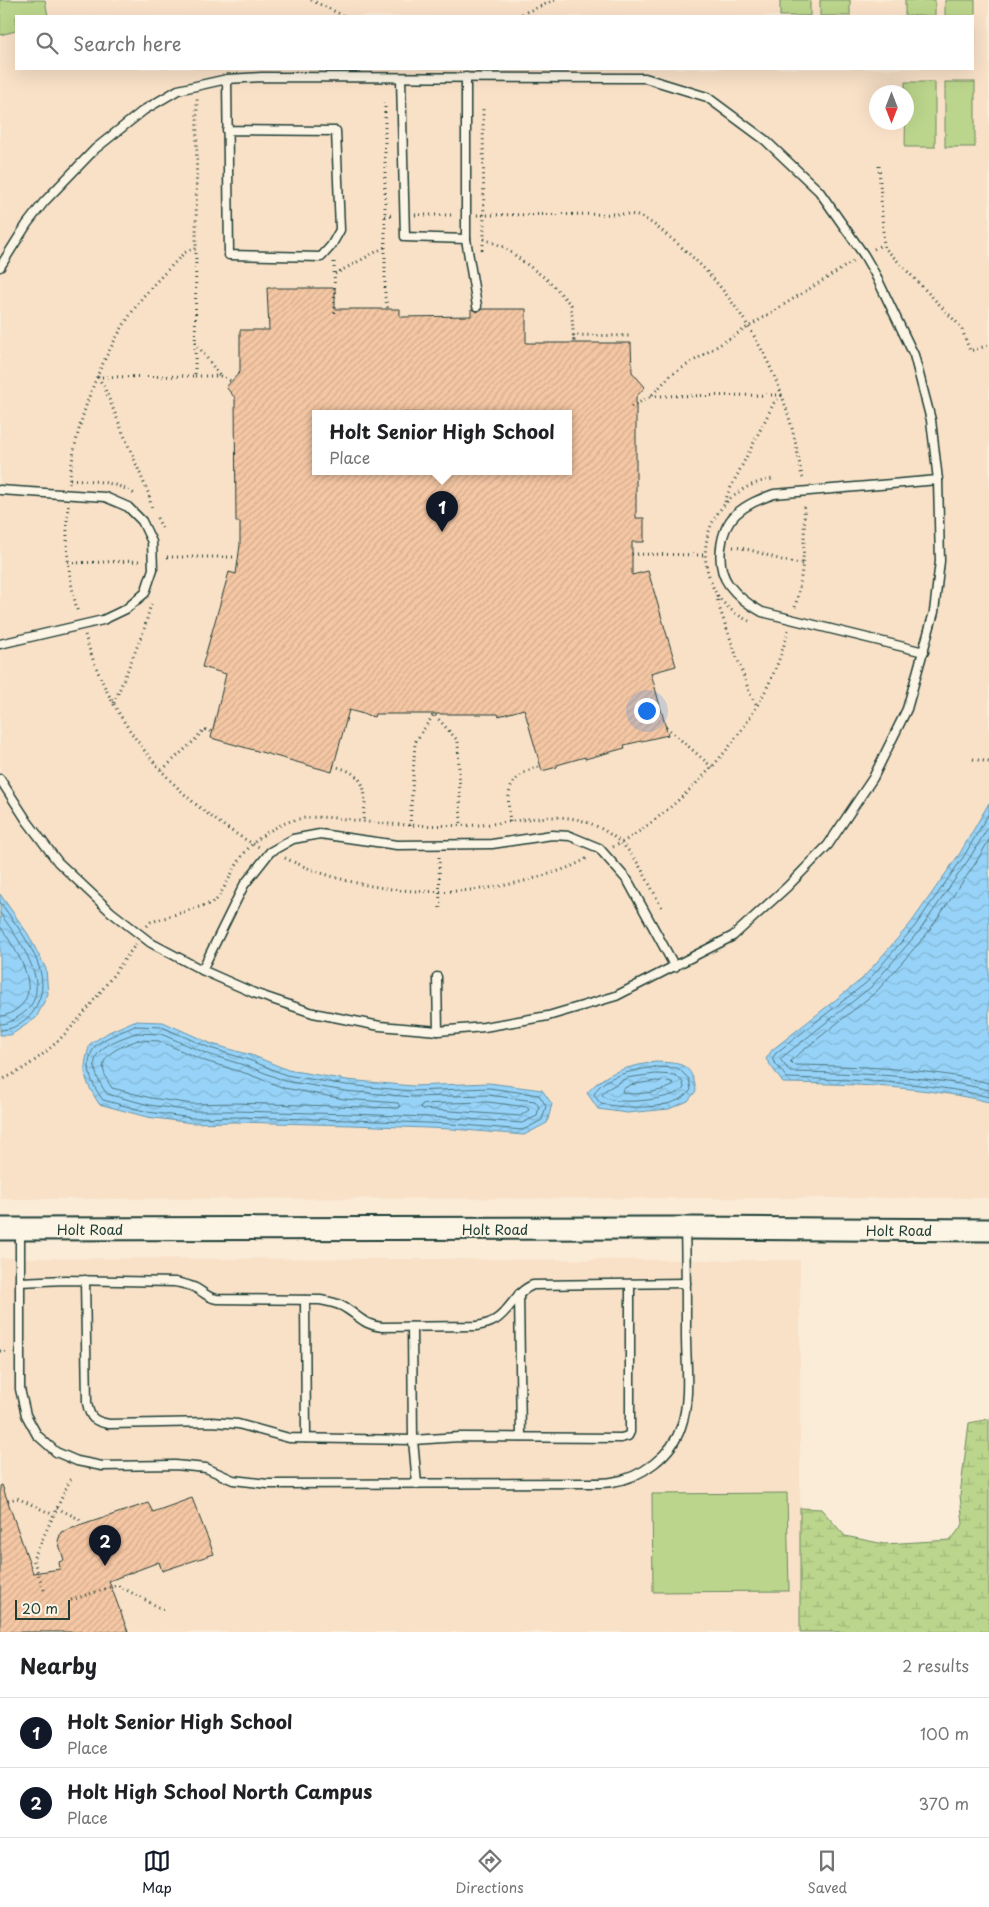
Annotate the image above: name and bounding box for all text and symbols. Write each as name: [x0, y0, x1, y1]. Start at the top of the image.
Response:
search box: [15, 15, 974, 70]
icon: search: [33, 29, 61, 57]
text: Search here: [73, 29, 182, 57]
north arrow: [869, 85, 914, 130]
popup: [312, 410, 572, 475]
text: Holt Senior High School: [329, 417, 555, 445]
text: Place: [329, 445, 370, 469]
pin: 1: [426, 491, 458, 532]
your location: [634, 698, 660, 724]
street label: Holt Road: [57, 1219, 123, 1240]
street label: Holt Road: [462, 1219, 528, 1240]
street label: Holt Road: [866, 1220, 932, 1241]
pin: 2: [89, 1525, 121, 1566]
scale bar: [15, 1597, 70, 1620]
text: 20 m: [22, 1598, 58, 1619]
text: Nearby: [20, 1649, 97, 1681]
text: 2 results: [902, 1653, 969, 1677]
text: Holt Senior High School: [67, 1707, 292, 1735]
text: 1: [32, 1721, 40, 1745]
text: 100 m: [920, 1721, 969, 1745]
text: Place: [67, 1735, 108, 1759]
text: Holt High School North Campus: [67, 1777, 372, 1805]
text: 2: [30, 1791, 42, 1815]
text: 370 m: [919, 1791, 969, 1815]
text: Place: [67, 1805, 108, 1829]
tab: Map: [142, 1847, 172, 1898]
tab: Directions: [456, 1847, 524, 1898]
tab: Saved: [807, 1847, 847, 1898]

